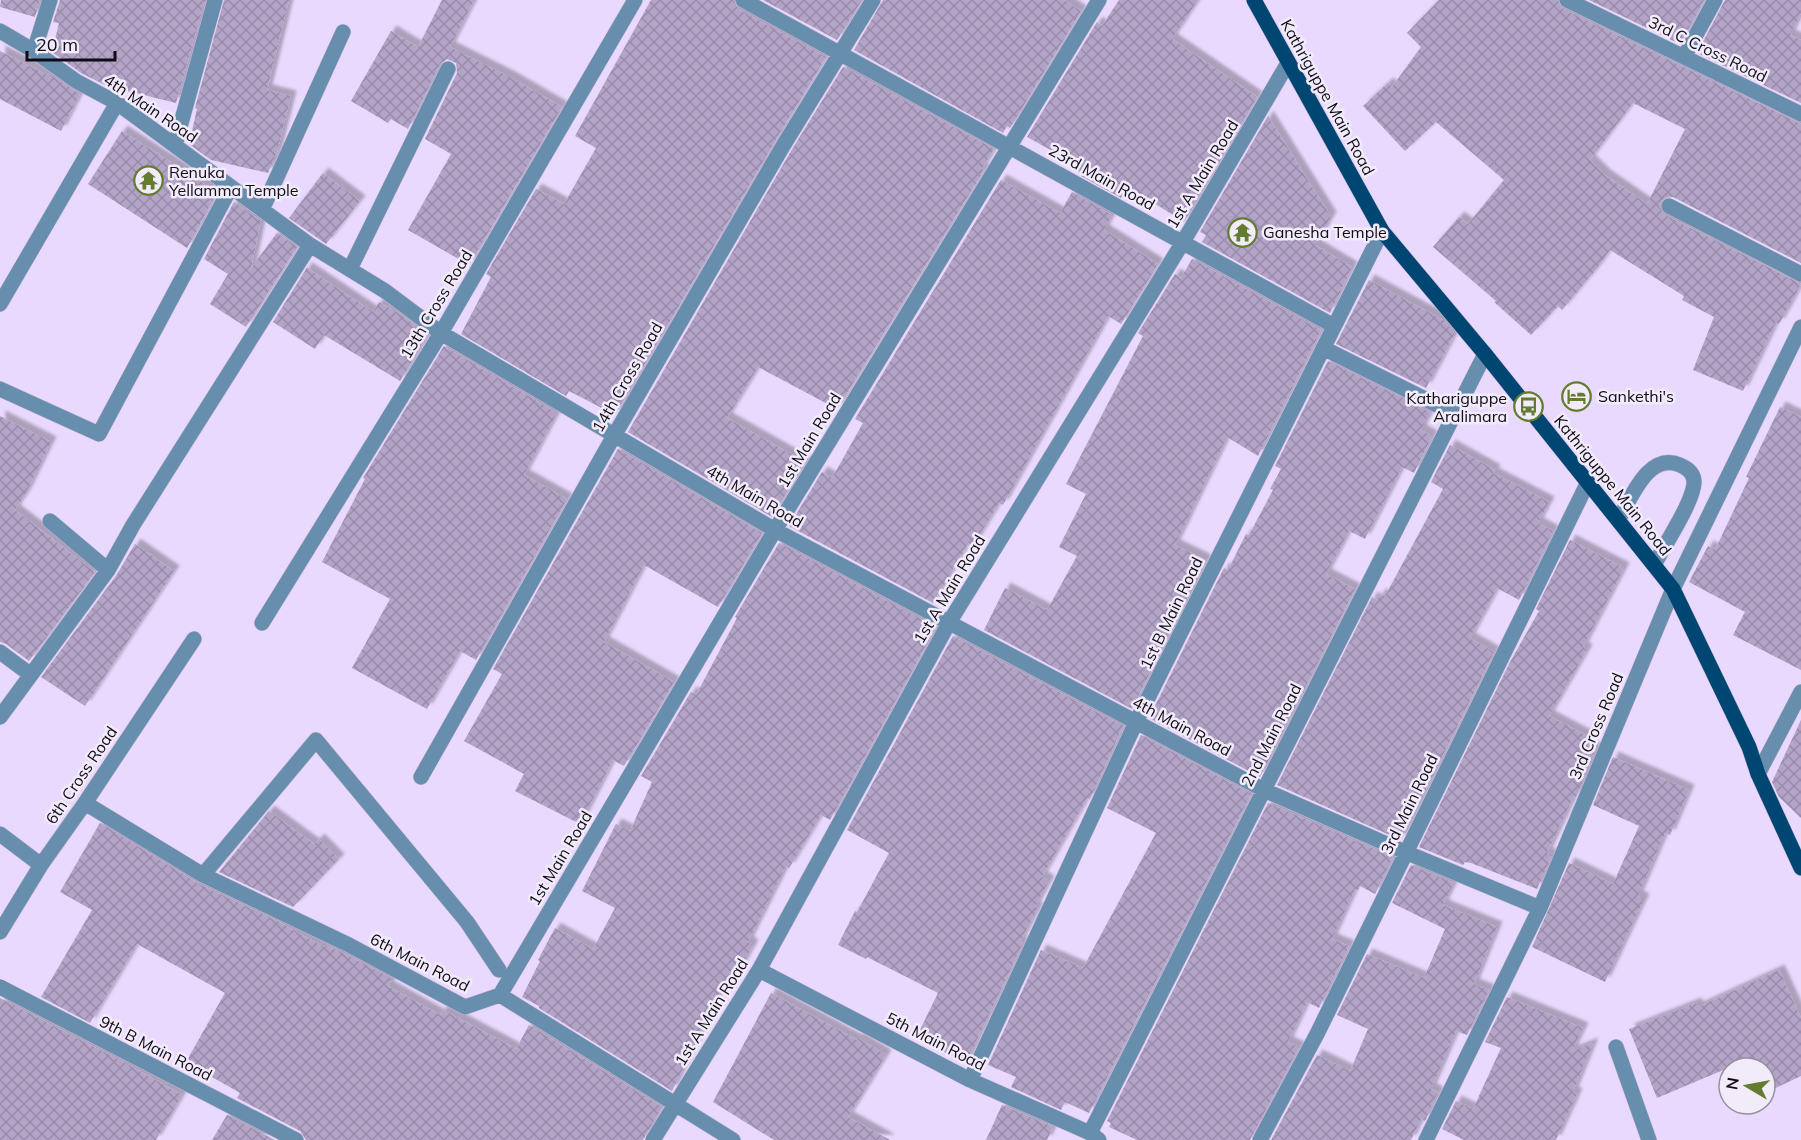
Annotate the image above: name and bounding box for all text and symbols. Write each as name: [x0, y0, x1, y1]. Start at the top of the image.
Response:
street label: 3rd C Cross Road: [1646, 12, 1770, 86]
street label: Kathriguppe Main Road: [1277, 16, 1379, 178]
scale bar: [27, 24, 116, 62]
text: 20 m: [36, 33, 78, 56]
street label: 4th Main Road: [100, 69, 202, 147]
street label: 1st A Main Road: [1162, 116, 1242, 232]
street label: 23rd Main Road: [1045, 140, 1159, 214]
place label: Renuka Yellamma Temple: [168, 162, 299, 200]
temple icon: Renuka Yellamma Temple: [132, 165, 164, 197]
temple icon: Ganesha Temple: [1226, 216, 1258, 248]
place label: Ganesha Temple: [1263, 222, 1387, 242]
street label: 13th Cross Road: [396, 246, 476, 362]
street label: 14th Cross Road: [587, 319, 667, 435]
hotel icon: Sankethi's: [1561, 380, 1593, 412]
place label: Sankethi's: [1598, 386, 1674, 406]
place label: Kathariguppe Aralimara: [1406, 388, 1507, 426]
street label: 1st Main Road: [773, 389, 845, 491]
bus stop icon: Kathariguppe Aralimara: [1512, 391, 1544, 423]
street label: Kathriguppe Main Road: [1550, 411, 1676, 559]
street label: 4th Main Road: [703, 460, 807, 532]
street label: 1st A Main Road: [909, 531, 989, 647]
street label: 1st B Main Road: [1135, 554, 1207, 672]
street label: 3rd Cross Road: [1564, 670, 1628, 782]
street label: 2nd Main Road: [1237, 680, 1305, 790]
street label: 4th Main Road: [1129, 692, 1235, 760]
street label: 6th Cross Road: [41, 722, 121, 828]
street label: 3rd Main Road: [1376, 751, 1442, 857]
street label: 1st Main Road: [524, 807, 596, 909]
street label: 6th Main Road: [367, 928, 473, 996]
street label: 1st A Main Road: [670, 955, 752, 1069]
street label: 5th Main Road: [883, 1007, 989, 1075]
street label: 9th B Main Road: [96, 1011, 216, 1085]
north arrow: [1717, 1056, 1777, 1116]
text: N: [1721, 1076, 1743, 1091]

